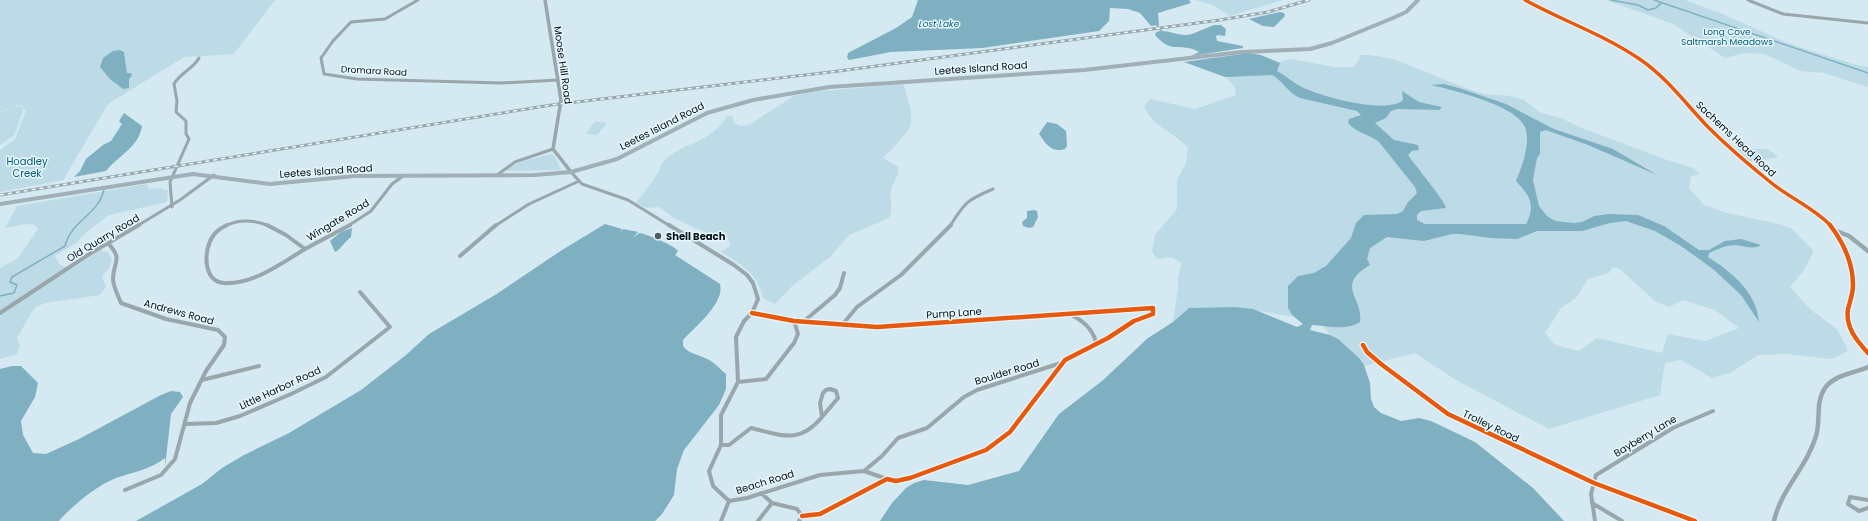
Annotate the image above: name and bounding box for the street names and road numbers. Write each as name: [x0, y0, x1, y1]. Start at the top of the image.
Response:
street label: Moose Hill Road: [550, 25, 576, 105]
street label: Leetes Island Road: [934, 57, 1028, 79]
street label: Dromara Road: [341, 63, 407, 79]
street label: Leetes Island Road: [617, 98, 707, 154]
street label: Sachems Head Road: [1693, 98, 1779, 180]
street label: Leetes Island Road: [279, 160, 373, 182]
street label: Wingate Road: [304, 195, 372, 245]
street label: Old Quarry Road: [64, 210, 142, 266]
street label: Andrews Road: [142, 295, 216, 329]
street label: Pump Lane: [926, 304, 982, 322]
street label: Boulder Road: [973, 355, 1041, 389]
street label: Little Harbor Road: [237, 363, 323, 413]
street label: Trolley Road: [1460, 406, 1522, 446]
street label: Bayberry Lane: [1611, 411, 1679, 461]
street label: Beach Road: [734, 466, 796, 498]

